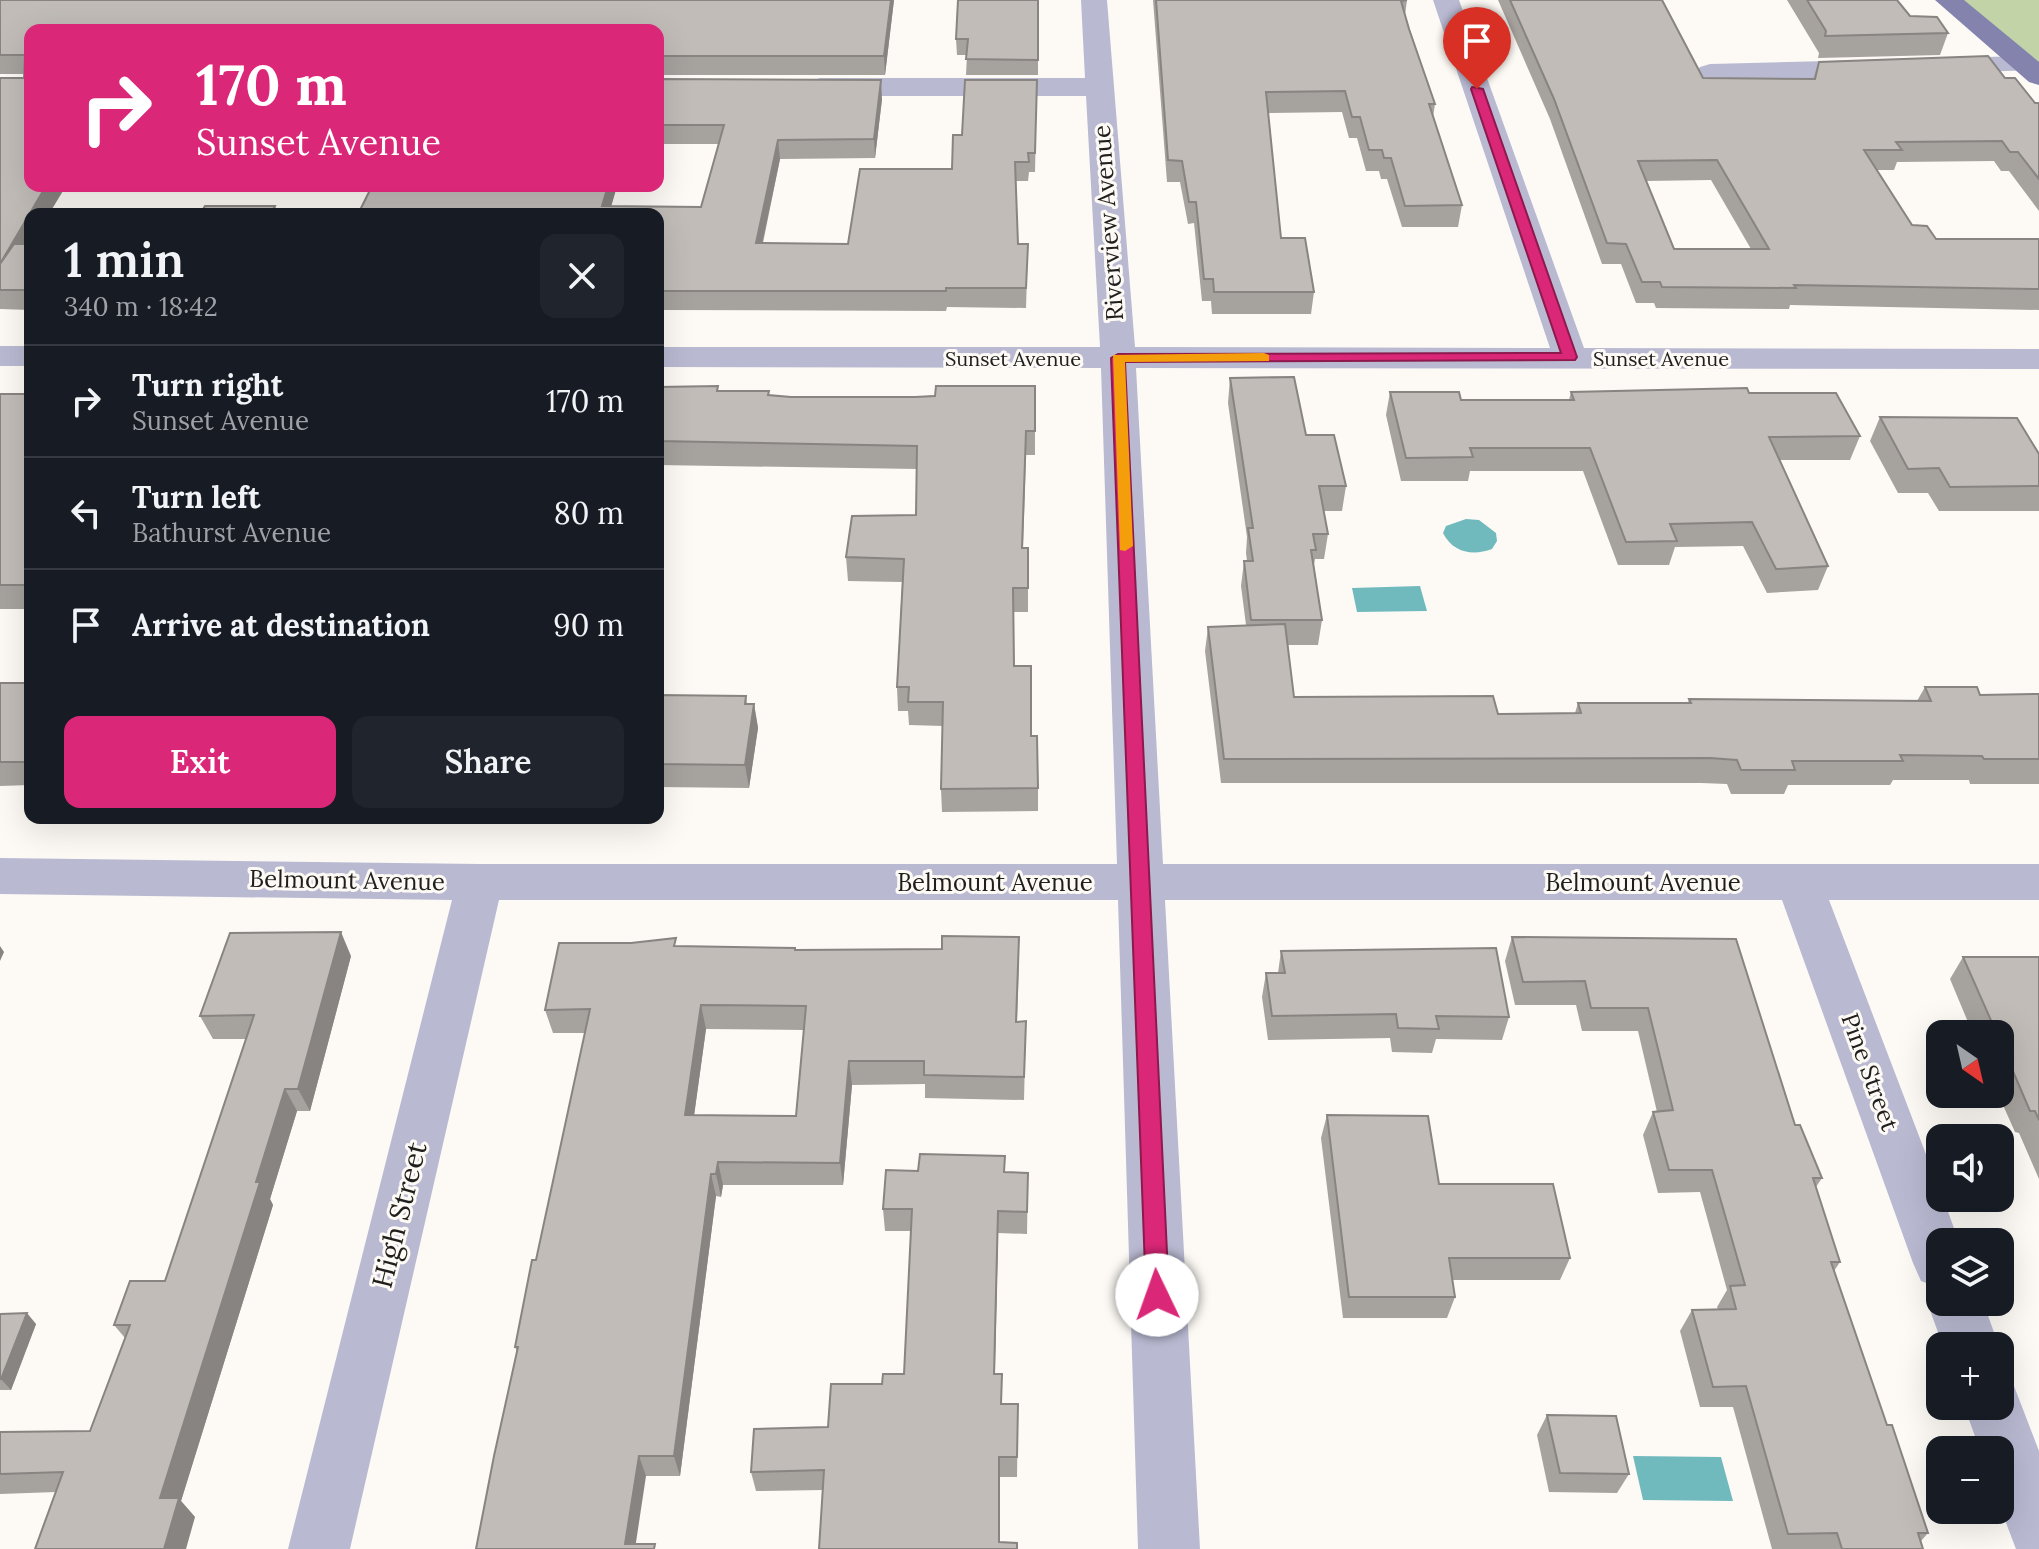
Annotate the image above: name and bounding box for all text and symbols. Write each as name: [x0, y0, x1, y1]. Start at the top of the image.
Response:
pin: [1443, 7, 1511, 89]
icon: arrive: [1455, 19, 1499, 63]
text: 170 m: [196, 49, 347, 120]
icon: right: [64, 56, 168, 160]
text: Sunset Avenue: [196, 119, 441, 165]
street label: Riverview Avenue: [1086, 124, 1130, 322]
text: 1 min: [64, 229, 184, 290]
button: close: [540, 234, 624, 318]
text: 340 m · 18:42: [64, 290, 218, 323]
street label: Sunset Avenue: [945, 346, 1081, 371]
street label: Sunset Avenue: [1593, 346, 1729, 371]
text: Turn right: [132, 366, 283, 404]
icon: right: [64, 379, 108, 423]
text: 170 m: [546, 382, 624, 420]
text: Sunset Avenue: [132, 404, 309, 437]
text: Turn left: [132, 478, 260, 516]
icon: left: [64, 491, 108, 535]
text: 80 m: [554, 494, 624, 532]
text: Bathurst Avenue: [132, 516, 331, 549]
icon: arrive: [64, 603, 108, 647]
text: Arrive at destination: [132, 606, 430, 644]
text: 90 m: [553, 606, 624, 644]
button: Exit: [64, 716, 336, 808]
button: Share: [352, 716, 624, 808]
street label: Belmount Avenue: [249, 863, 445, 897]
street label: Belmount Avenue: [897, 867, 1093, 898]
street label: Belmount Avenue: [1545, 867, 1741, 898]
street label: Pine Street: [1834, 1009, 1906, 1136]
north arrow: [1926, 1020, 2014, 1108]
map controls: [1926, 1020, 2014, 1524]
button: sound: [1926, 1124, 2014, 1212]
street label: High Street: [363, 1138, 435, 1292]
button: layers: [1926, 1228, 2014, 1316]
position arrow: [1115, 1253, 1199, 1337]
button: +: [1926, 1332, 2014, 1420]
button: −: [1926, 1436, 2014, 1524]

